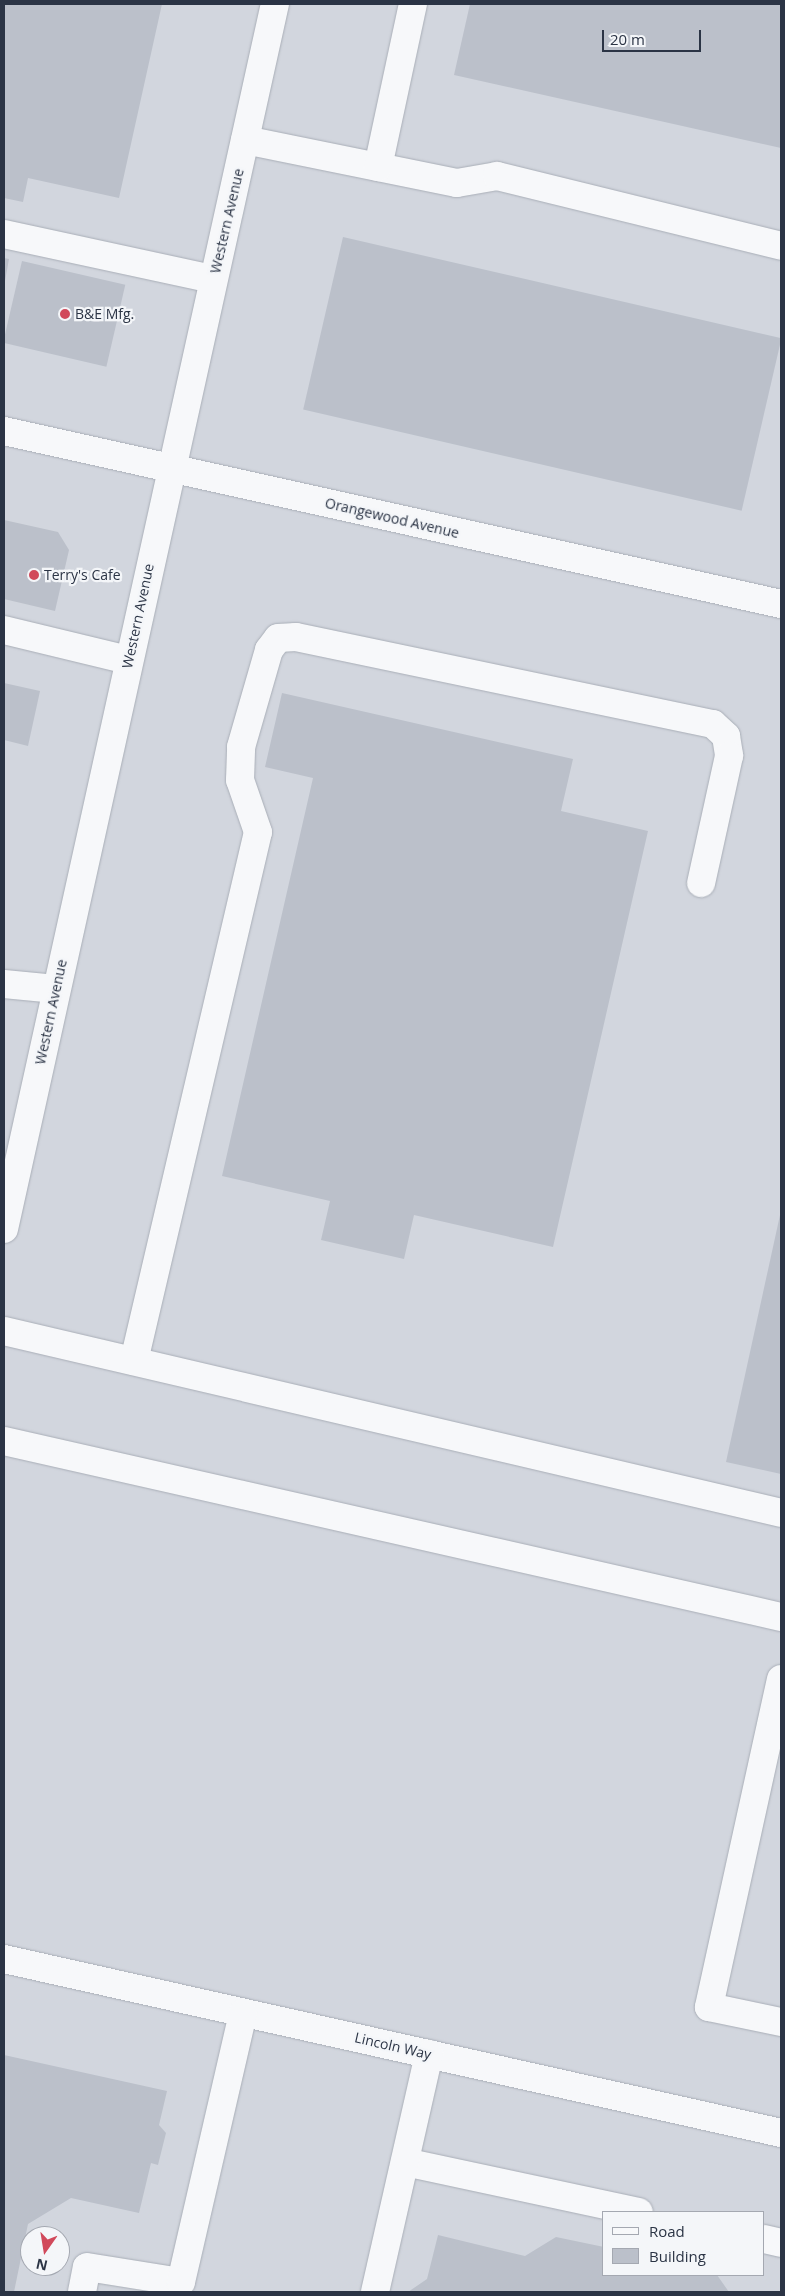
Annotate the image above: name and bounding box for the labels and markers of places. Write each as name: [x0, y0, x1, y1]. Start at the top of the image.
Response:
place label: B&E Mfg.: [75, 306, 134, 322]
marker: B&E Mfg.: [59, 308, 71, 320]
place label: Terry's Cafe: [44, 567, 121, 583]
marker: Terry's Cafe: [28, 569, 40, 581]

